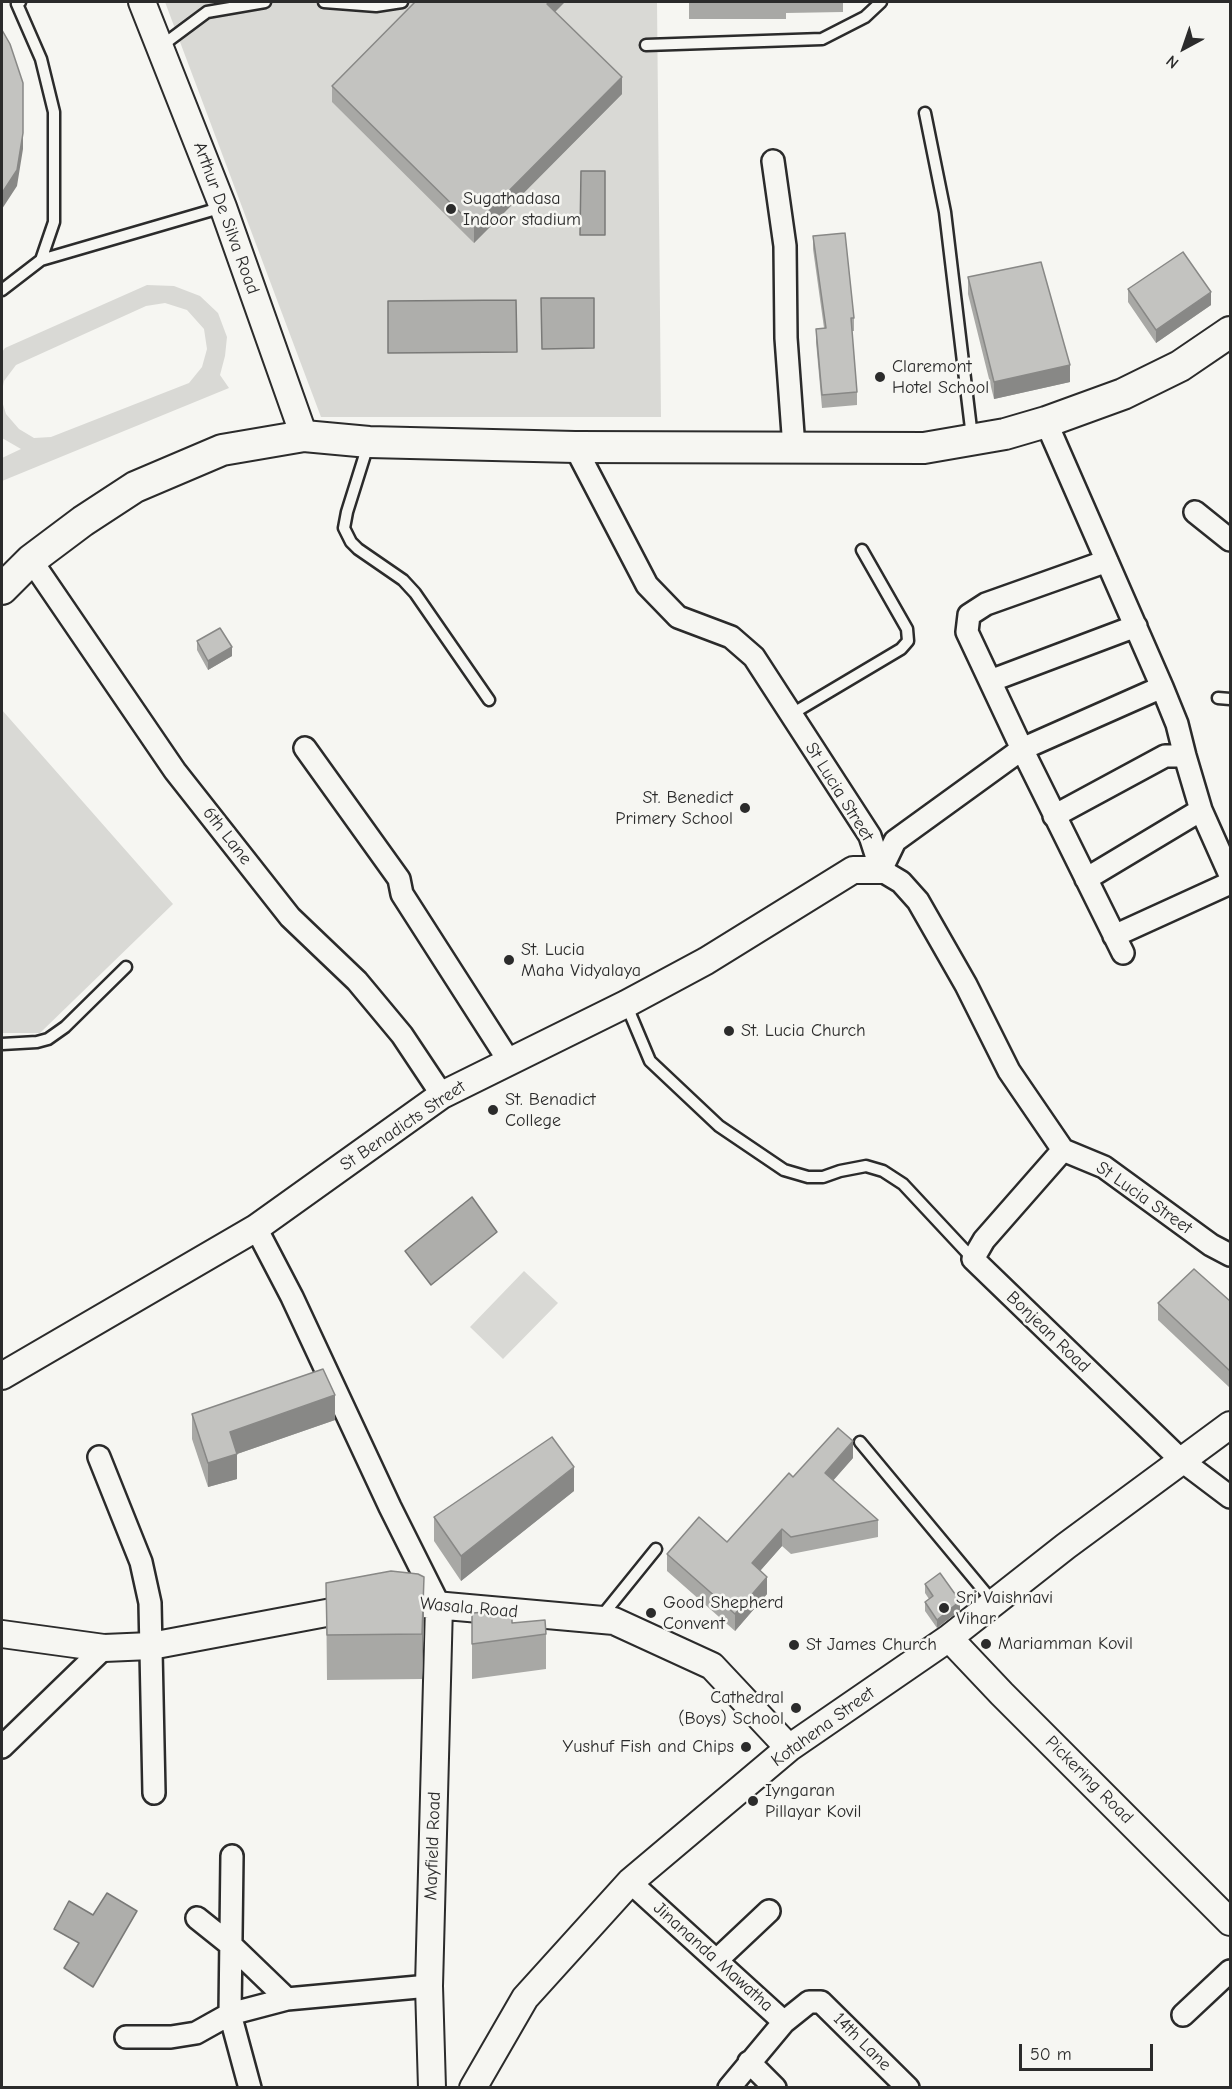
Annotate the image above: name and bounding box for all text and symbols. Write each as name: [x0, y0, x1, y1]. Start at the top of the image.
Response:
north arrow: [1154, 18, 1214, 78]
text: N: [1163, 52, 1182, 72]
street label: Arthur De Silva Road: [188, 139, 264, 297]
place label: Sugathadasa Indoor stadium: [463, 188, 581, 230]
marker: Sugathadasa Indoor stadium: [444, 202, 458, 216]
place label: Claremont Hotel School: [892, 356, 989, 398]
marker: Claremont Hotel School: [873, 370, 887, 384]
street label: St Lucia Street: [800, 739, 878, 845]
place label: St. Benedict Primery School: [615, 787, 733, 830]
marker: St. Benedict Primery School: [738, 801, 752, 815]
street label: 6th Lane: [198, 803, 256, 869]
place label: St. Lucia Maha Vidyalaya: [521, 939, 641, 982]
marker: St. Lucia Maha Vidyalaya: [502, 953, 516, 967]
place label: St. Lucia Church: [741, 1020, 866, 1042]
marker: St. Lucia Church: [722, 1024, 736, 1038]
street label: St Benadicts Street: [336, 1076, 470, 1176]
place label: St. Benadict College: [505, 1089, 596, 1132]
marker: St. Benadict College: [486, 1103, 500, 1117]
street label: St Lucia Street: [1092, 1157, 1196, 1239]
street label: Bonjean Road: [1002, 1287, 1094, 1377]
place label: Sri Vaishnavi Vihar: [956, 1587, 1053, 1630]
place label: Good Shepherd Convent: [663, 1592, 783, 1634]
street label: Wasala Road: [419, 1593, 519, 1623]
marker: Sri Vaishnavi Vihar: [937, 1601, 951, 1615]
marker: Good Shepherd Convent: [644, 1606, 658, 1620]
place label: Mariamman Kovil: [998, 1633, 1133, 1655]
place label: St James Church: [806, 1634, 937, 1656]
marker: Mariamman Kovil: [979, 1637, 993, 1651]
marker: St James Church: [787, 1638, 801, 1652]
street label: Kotahena Street: [767, 1682, 879, 1772]
place label: Cathedral (Boys) School: [678, 1687, 784, 1730]
marker: Cathedral (Boys) School: [789, 1701, 803, 1715]
street label: Pickering Road: [1040, 1731, 1138, 1829]
place label: Yushuf Fish and Chips: [563, 1736, 734, 1758]
marker: Yushuf Fish and Chips: [739, 1740, 753, 1754]
place label: Iyngaran Pillayar Kovil: [765, 1780, 862, 1822]
street label: Mayfield Road: [420, 1791, 446, 1901]
marker: Iyngaran Pillayar Kovil: [746, 1794, 760, 1808]
street label: Jinananda Mawatha: [649, 1898, 777, 2016]
street label: 14th Lane: [828, 2008, 896, 2076]
scale bar: [1022, 2032, 1156, 2070]
text: 50 m: [1030, 2044, 1072, 2065]

